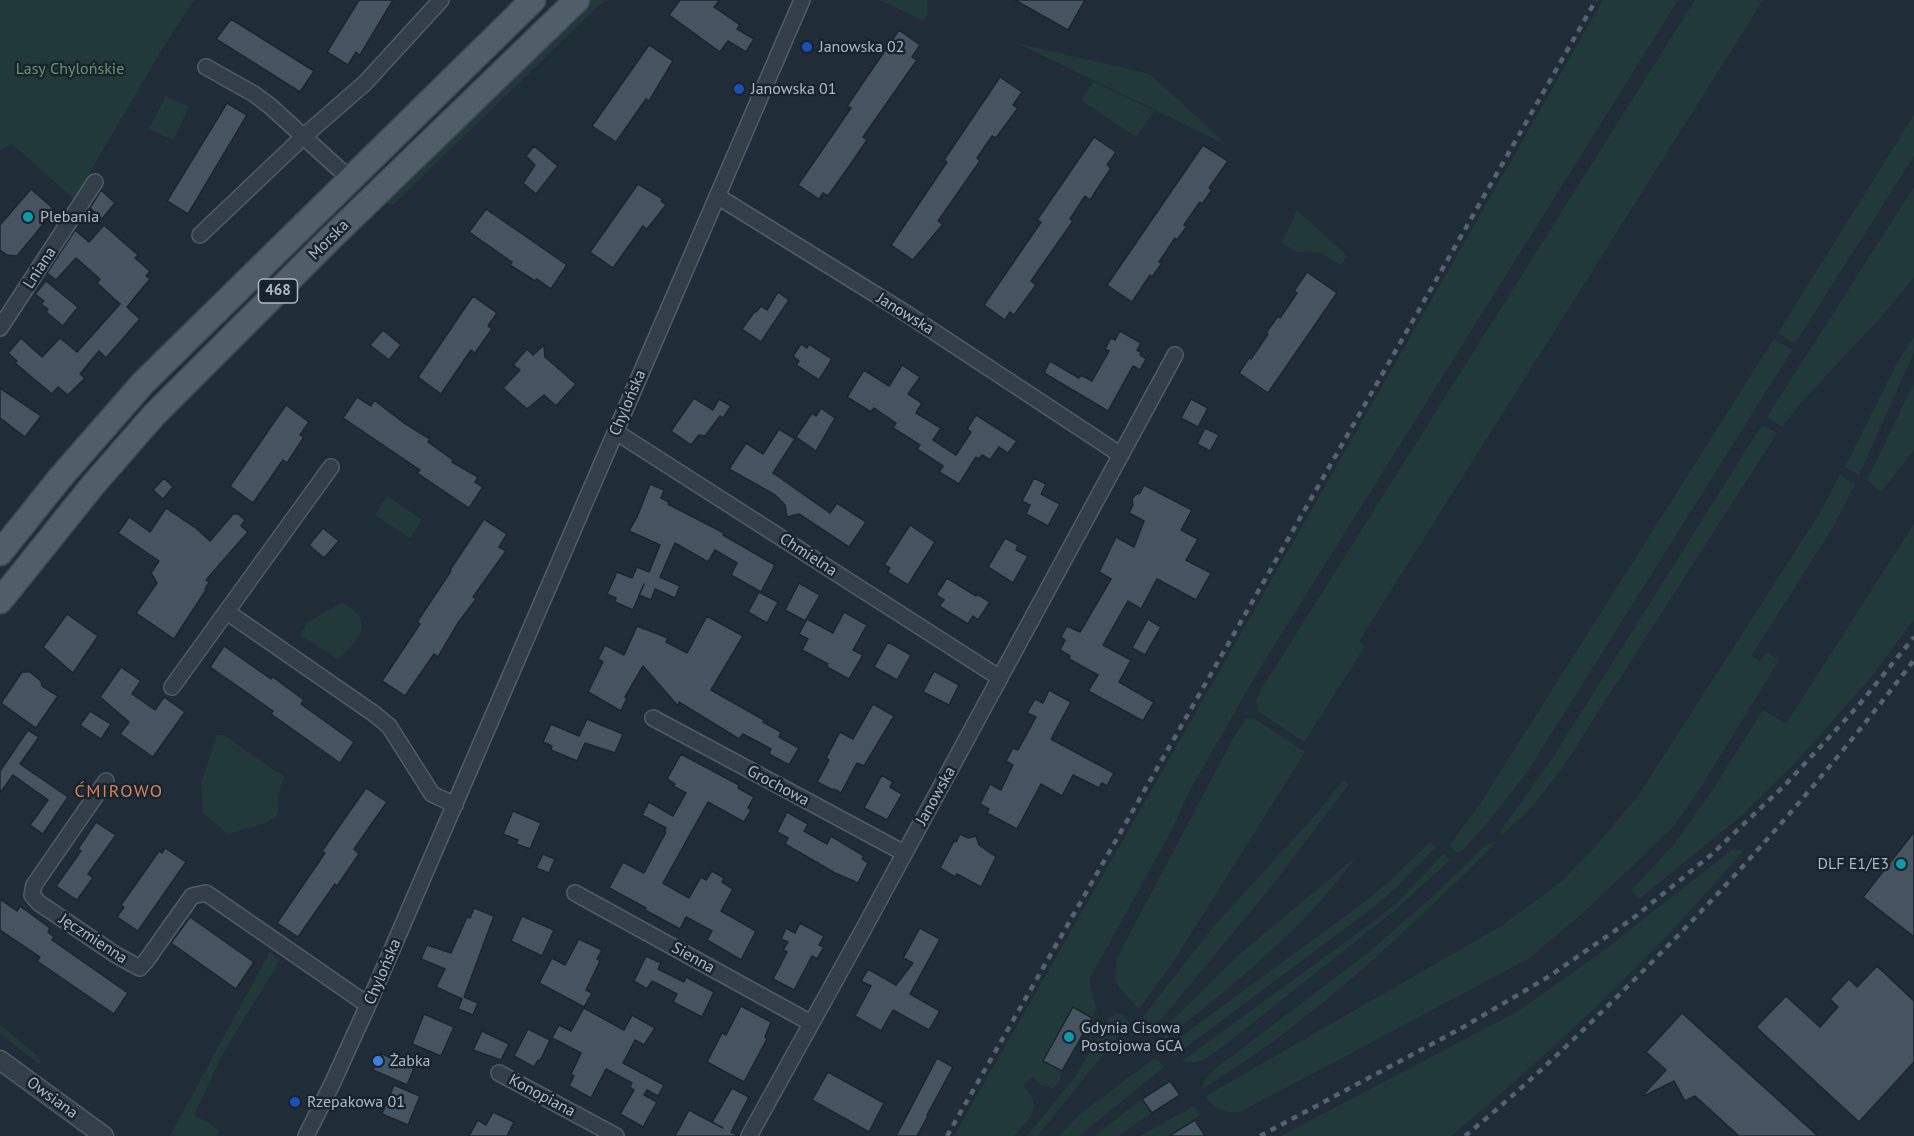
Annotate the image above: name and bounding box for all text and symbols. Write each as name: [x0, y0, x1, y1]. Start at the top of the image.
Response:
place label: Janowska 02: [819, 37, 905, 57]
marker: Janowska 02: [800, 40, 814, 54]
park label: Lasy Chylońskie: [16, 59, 124, 79]
place label: Janowska 01: [751, 79, 837, 99]
marker: Janowska 01: [732, 82, 746, 96]
place label: Plebania: [40, 207, 99, 227]
marker: Plebania: [21, 210, 35, 224]
street label: Morska: [305, 216, 353, 264]
street label: Lniana: [20, 244, 60, 292]
road number: 468: [258, 279, 298, 303]
street label: Janowska: [873, 289, 937, 339]
street label: Chylońska: [606, 367, 650, 439]
street label: Chmielna: [776, 529, 840, 581]
street label: Grochowa: [744, 762, 812, 810]
street label: Janowska: [912, 763, 960, 829]
district label: ĆMIROWO: [75, 781, 163, 803]
place label: DLF E1/E3: [1817, 854, 1889, 874]
marker: DLF E1/E3: [1894, 857, 1908, 871]
street label: Jęczmienna: [55, 910, 131, 968]
street label: Chylońska: [361, 936, 405, 1008]
street label: Sienna: [668, 938, 718, 978]
place label: Gdynia Cisowa Postojowa GCA: [1081, 1018, 1183, 1056]
marker: Gdynia Cisowa Postojowa GCA: [1062, 1030, 1076, 1044]
place label: Żabka: [390, 1051, 431, 1071]
marker: Żabka: [371, 1054, 385, 1068]
street label: Konopiana: [506, 1071, 578, 1121]
street label: Owsiana: [23, 1073, 81, 1123]
place label: Rzepakowa 01: [307, 1092, 405, 1112]
marker: Rzepakowa 01: [288, 1095, 302, 1109]

